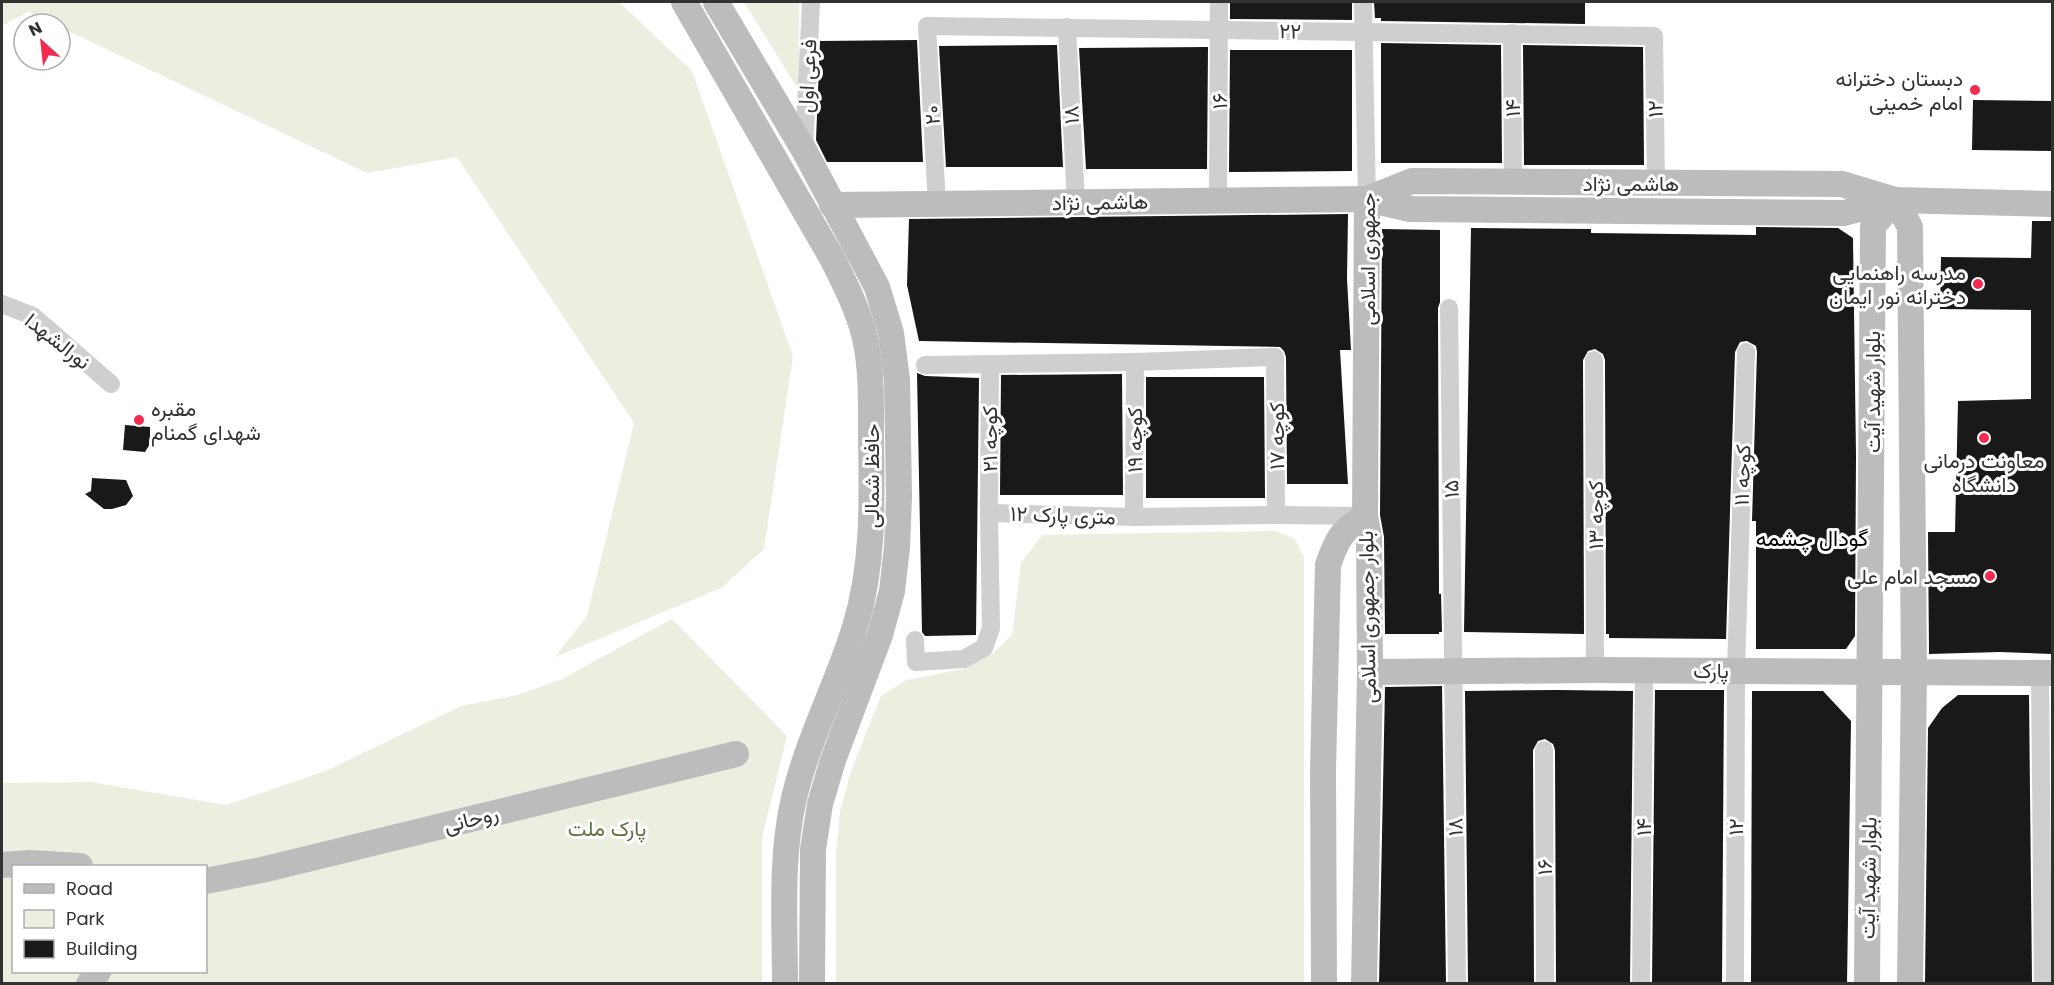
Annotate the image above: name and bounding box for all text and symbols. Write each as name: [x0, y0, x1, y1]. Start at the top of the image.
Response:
north arrow: [12, 12, 72, 72]
text: N: [25, 16, 46, 42]
street label: ۲۲: [1279, 16, 1301, 46]
street label: فرعی اول: [791, 38, 823, 114]
place label: دبستان دخترانه امام خمینی: [1836, 64, 1963, 117]
marker: دبستان دخترانه امام خمینی: [1968, 83, 1982, 97]
street label: ۱۶: [1205, 93, 1234, 109]
street label: ۱۴: [1498, 99, 1527, 117]
street label: ۱۲: [1640, 100, 1670, 118]
street label: ۲۰: [917, 104, 947, 126]
street label: ۱۸: [1056, 105, 1086, 125]
street label: هاشمی نژاد: [1583, 169, 1679, 198]
street label: هاشمی نژاد: [1052, 187, 1148, 217]
street label: جمهوری اسلامی: [1353, 193, 1382, 325]
place label: مدرسه راهنمایی دخترانه نور ایمان: [1829, 258, 1966, 311]
marker: مدرسه راهنمایی دخترانه نور ایمان: [1971, 277, 1985, 291]
street label: نورالشهدا: [19, 306, 97, 376]
street label: بلوار شهید آیت: [1858, 331, 1887, 453]
place label: مقبره شهدای گمنام: [151, 394, 261, 447]
street label: کوچه ۱۷: [1262, 402, 1291, 470]
street label: کوچه ۲۱: [975, 406, 1004, 472]
street label: کوچه ۱۹: [1120, 407, 1149, 473]
marker: مقبره شهدای گمنام: [132, 413, 146, 427]
street label: حافظ شمالی: [857, 424, 886, 528]
marker: معاونت درمانی دانشگاه: [1977, 431, 1991, 445]
street label: کوچه ۱۱: [1726, 444, 1758, 506]
place label: معاونت درمانی دانشگاه: [1923, 446, 2045, 499]
street label: ۱۵: [1436, 480, 1466, 498]
street label: کوچه ۱۳: [1581, 480, 1610, 550]
street label: ۱۲ متری پارک: [1010, 499, 1116, 531]
district label: گودال چشمه: [1756, 523, 1868, 554]
street label: بلوار جمهوری اسلامی: [1351, 530, 1383, 704]
place label: مسجد امام علی: [1847, 562, 1978, 591]
marker: مسجد امام علی: [1983, 569, 1997, 583]
street label: پارک: [1693, 656, 1729, 685]
street label: روحانی: [441, 798, 501, 840]
park label: پارک ملت: [568, 814, 646, 843]
street label: بلوار شهید آیت: [1852, 817, 1884, 939]
street label: ۱۸: [1440, 818, 1470, 836]
street label: ۱۴: [1629, 818, 1658, 836]
street label: ۱۲: [1721, 818, 1750, 836]
street label: ۱۶: [1530, 859, 1559, 875]
legend: [12, 865, 207, 973]
text: Road: [66, 876, 113, 901]
text: Park: [66, 906, 105, 931]
text: Building: [66, 936, 138, 961]

